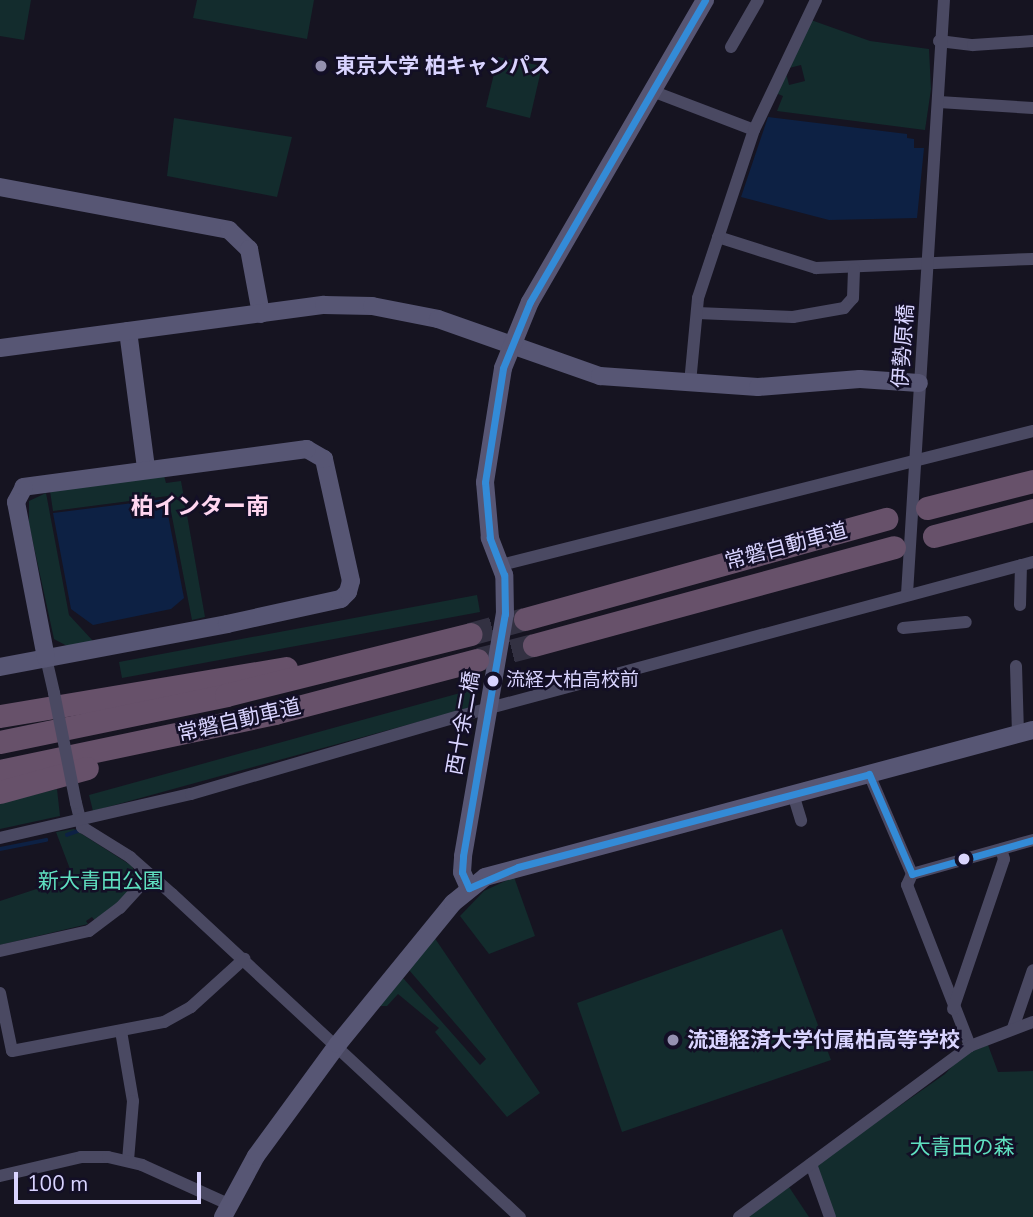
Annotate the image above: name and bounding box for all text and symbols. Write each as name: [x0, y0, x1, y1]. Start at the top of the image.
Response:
place label: 東京大学 柏キャンパス: [335, 53, 551, 79]
marker: 東京大学 柏キャンパス: [313, 58, 329, 74]
street label: 伊勢原橋: [888, 303, 918, 389]
district label: 柏インター南: [131, 493, 269, 521]
street label: 常磐自動車道: [722, 518, 850, 574]
street label: 西十余二橋: [441, 669, 485, 777]
place label: 流経大柏高校前: [506, 670, 639, 692]
marker: 流経大柏高校前: [486, 674, 500, 688]
street label: 常磐自動車道: [175, 694, 303, 746]
unlabelled marker: [957, 852, 971, 866]
park label: 新大青田公園: [38, 868, 164, 894]
place label: 流通経済大学付属柏高等学校: [687, 1027, 960, 1053]
marker: 流通経済大学付属柏高等学校: [665, 1032, 681, 1048]
park label: 大青田の森: [910, 1134, 1014, 1160]
scale bar: [18, 1158, 205, 1202]
text: 100 m: [27, 1170, 88, 1198]

